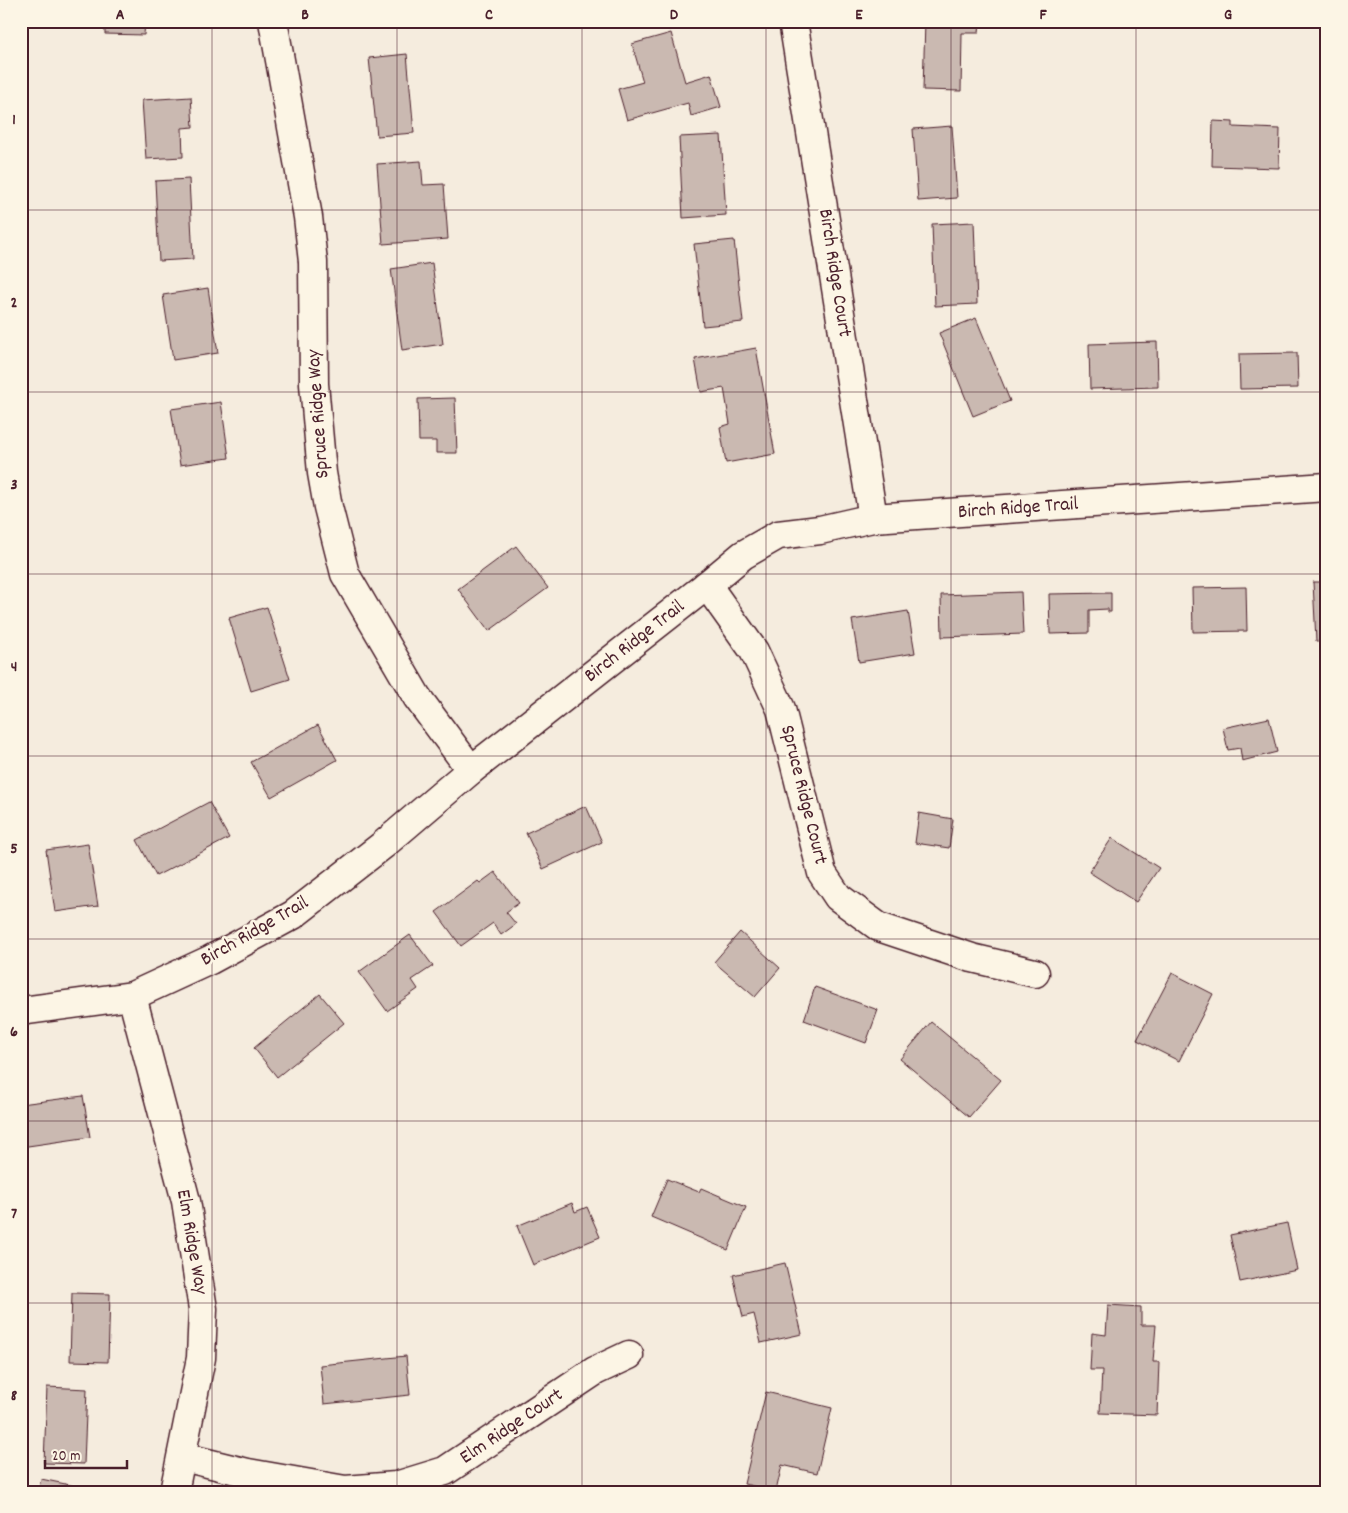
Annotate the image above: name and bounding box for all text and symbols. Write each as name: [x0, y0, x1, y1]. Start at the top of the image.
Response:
text: A: [116, 4, 125, 27]
text: B: [301, 4, 309, 27]
text: C: [485, 4, 493, 27]
text: D: [670, 4, 679, 27]
text: E: [855, 4, 863, 27]
text: F: [1039, 4, 1047, 27]
text: G: [1224, 4, 1232, 27]
text: 1: [12, 109, 16, 132]
street label: Birch Ridge Court: [810, 207, 858, 339]
text: 2: [11, 292, 18, 315]
street label: Spruce Ridge Way: [300, 348, 337, 480]
text: 3: [10, 474, 18, 497]
street label: Birch Ridge Trail: [957, 491, 1079, 527]
street label: Birch Ridge Trail: [579, 594, 691, 690]
text: 4: [11, 656, 17, 679]
street label: Spruce Ridge Court: [772, 722, 834, 868]
text: 5: [10, 838, 18, 861]
street label: Birch Ridge Trail: [196, 890, 314, 974]
text: 6: [10, 1021, 18, 1044]
street label: Elm Ridge Way: [168, 1187, 214, 1298]
text: 7: [11, 1203, 17, 1226]
street label: Elm Ridge Court: [455, 1382, 569, 1472]
text: 8: [11, 1385, 18, 1408]
scale bar: [45, 1438, 128, 1470]
text: 20 m: [52, 1446, 80, 1468]

